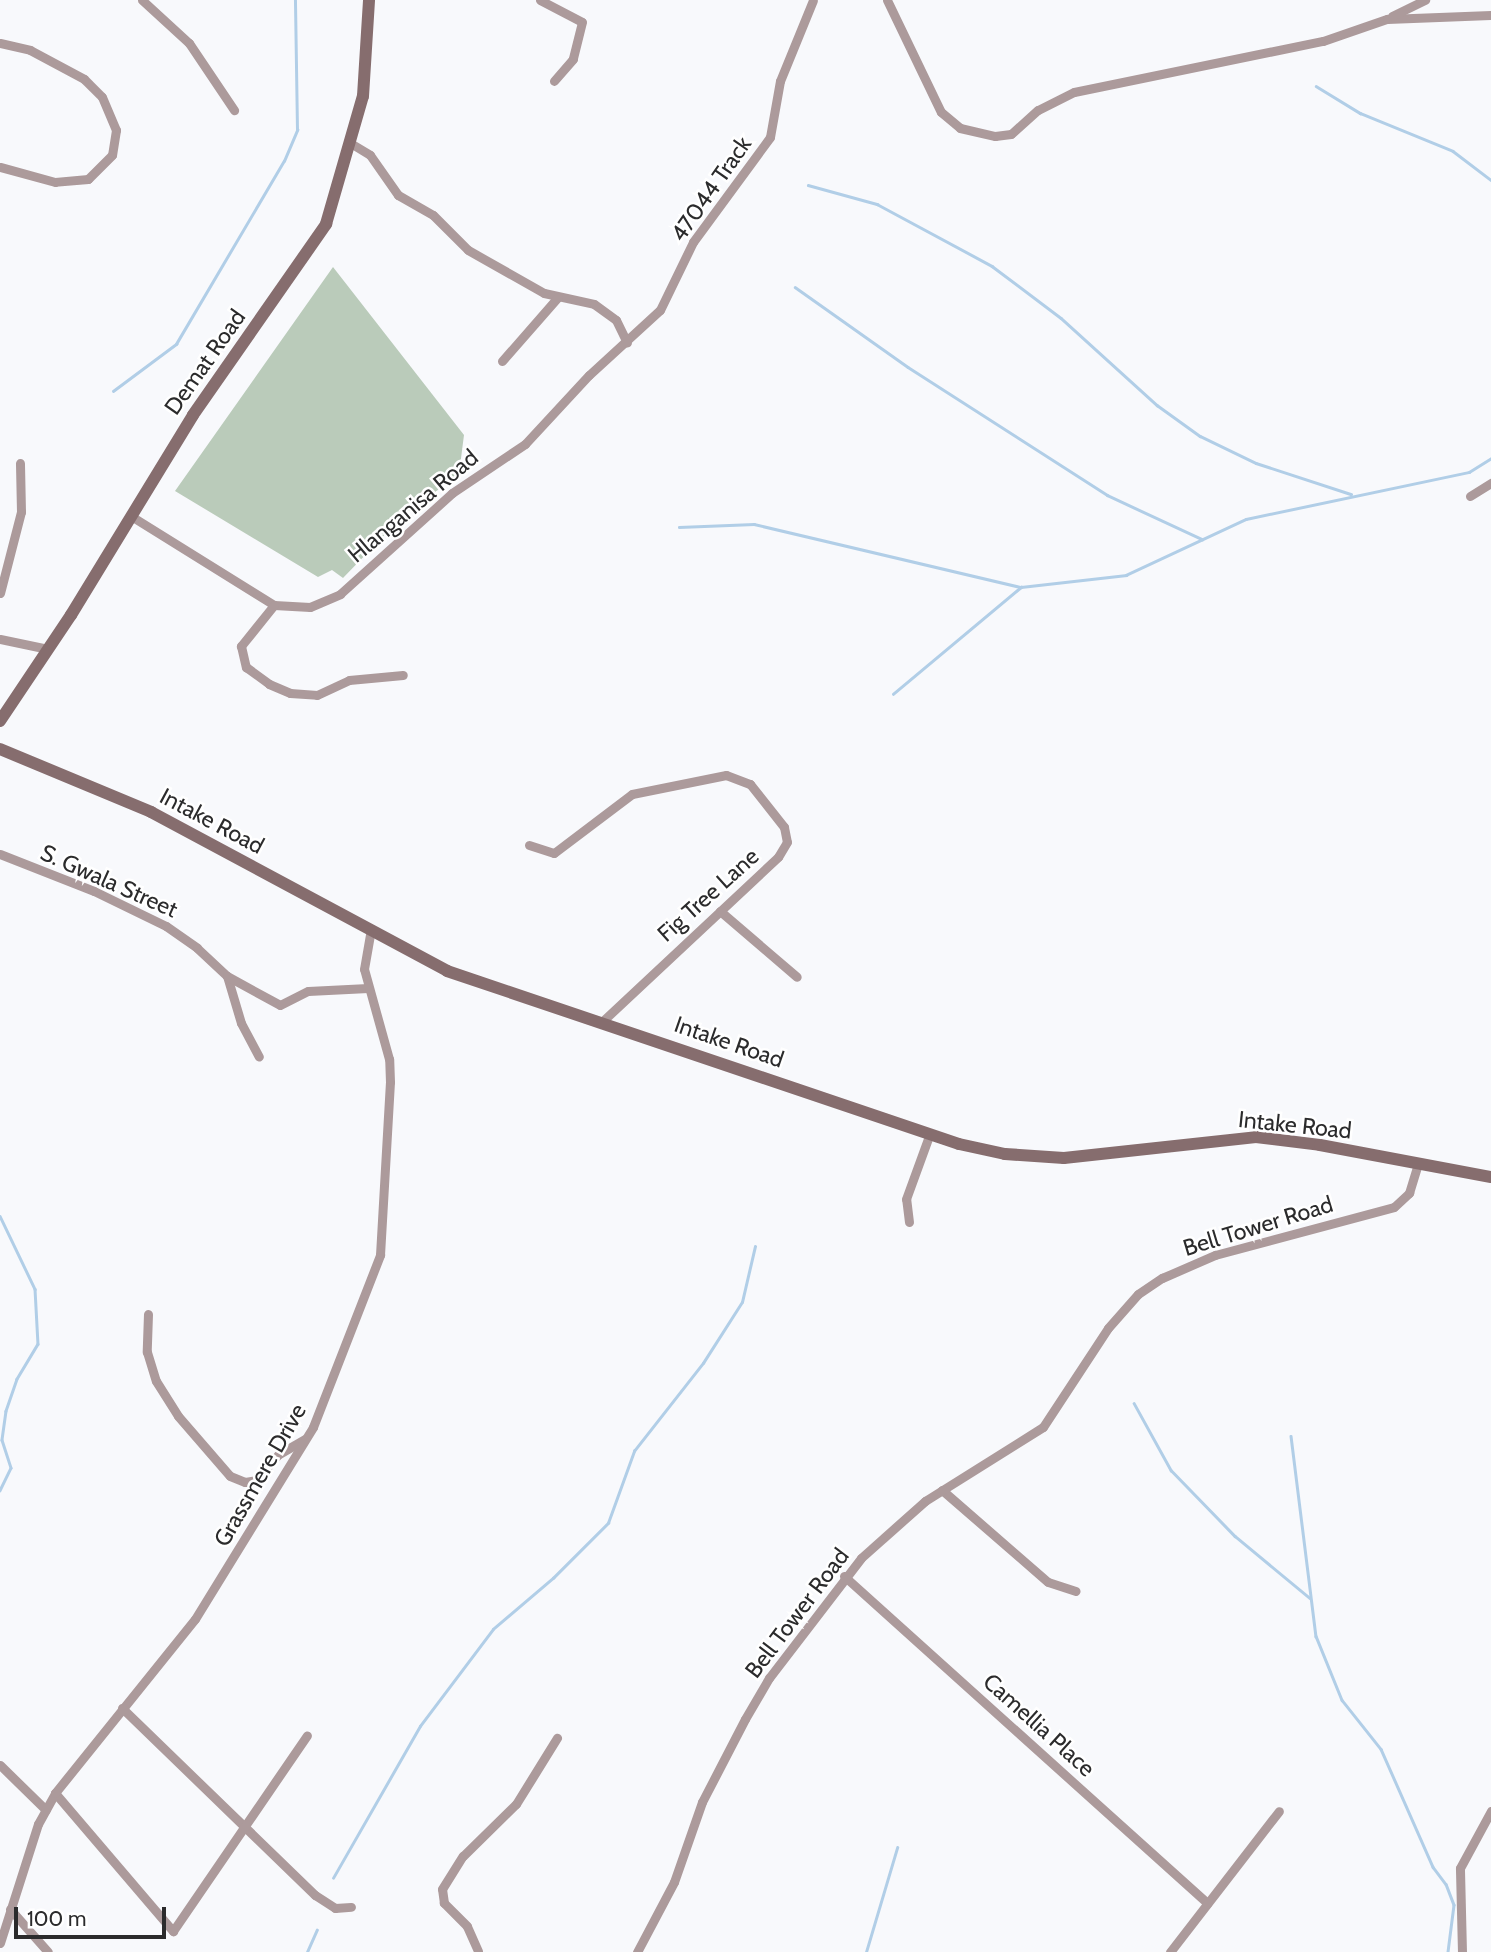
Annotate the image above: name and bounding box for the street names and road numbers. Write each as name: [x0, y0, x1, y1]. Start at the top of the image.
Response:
street label: 47044 Track: [665, 131, 757, 247]
street label: Demat Road: [159, 304, 251, 420]
street label: Hlanganisa Road: [342, 444, 484, 568]
street label: Intake Road: [155, 782, 269, 860]
street label: S. Gwala Street: [36, 838, 182, 924]
street label: Fig Tree Lane: [652, 842, 764, 948]
street label: Intake Road: [671, 1010, 787, 1074]
street label: Intake Road: [1237, 1105, 1353, 1145]
street label: Bell Tower Road: [1180, 1190, 1336, 1262]
street label: Grassmere Drive: [208, 1399, 312, 1551]
street label: Bell Tower Road: [739, 1543, 855, 1683]
street label: Camellia Place: [977, 1668, 1101, 1782]

